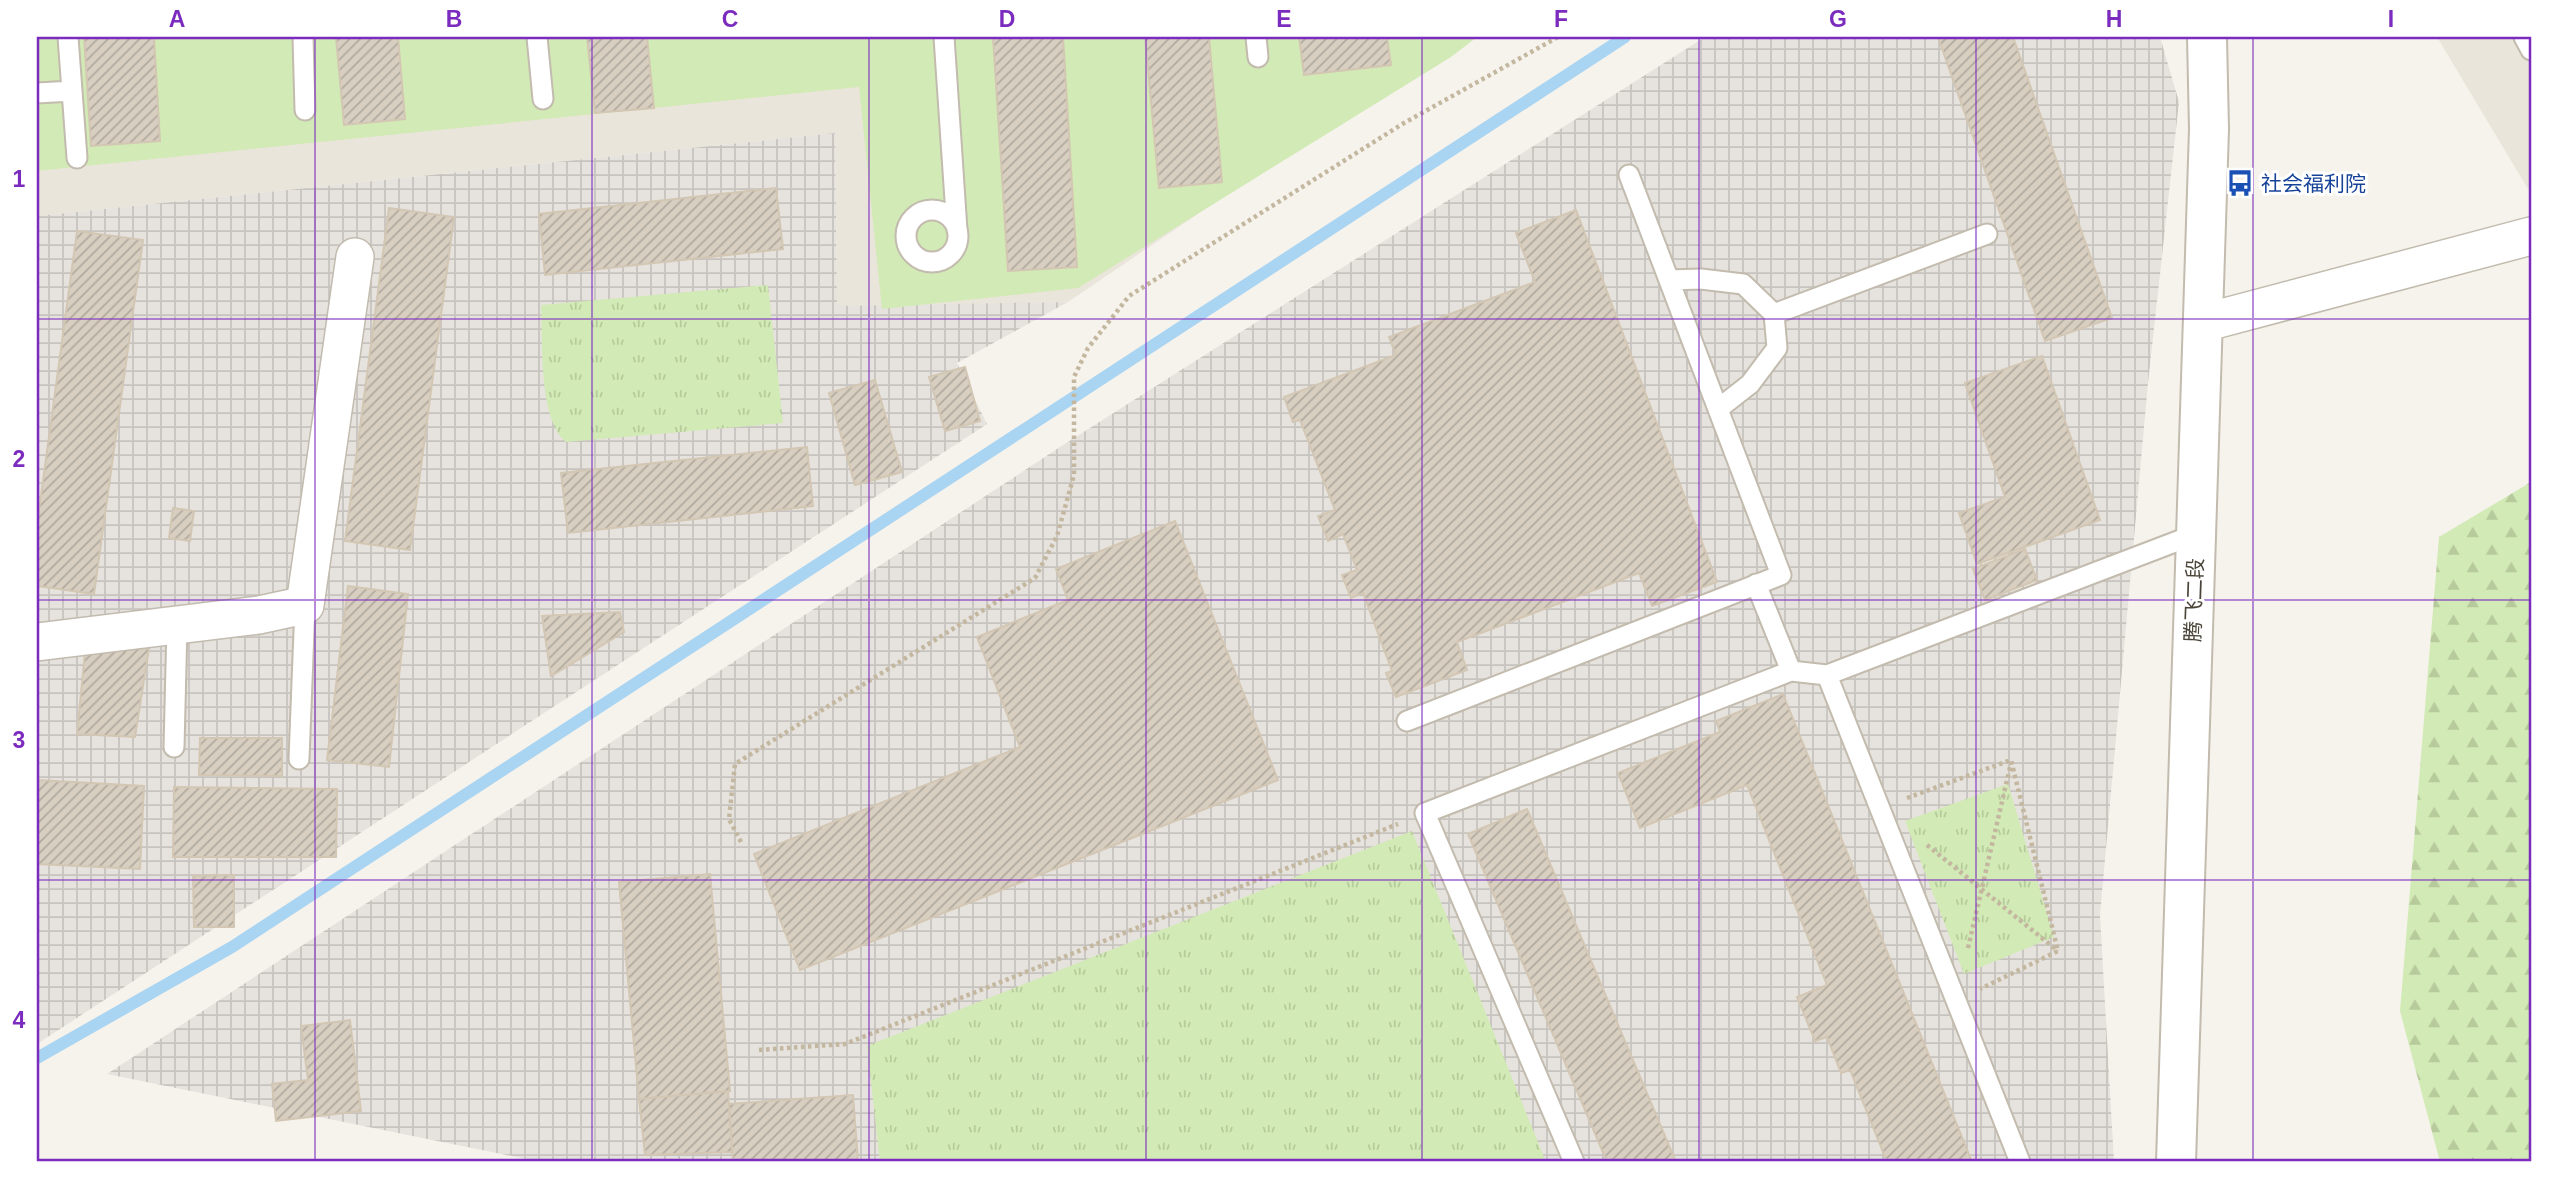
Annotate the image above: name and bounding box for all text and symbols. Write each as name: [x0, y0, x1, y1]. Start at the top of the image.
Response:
text: A: [169, 6, 185, 32]
text: B: [446, 6, 462, 32]
text: C: [722, 6, 738, 32]
text: D: [999, 6, 1015, 32]
text: E: [1276, 6, 1292, 32]
text: F: [1554, 6, 1568, 32]
text: G: [1829, 6, 1847, 32]
text: H: [2106, 6, 2122, 32]
text: I: [2388, 6, 2394, 32]
text: 1: [13, 166, 26, 192]
bus stop icon: 社会福利院: [2225, 168, 2255, 198]
place label: 社会福利院: [2261, 172, 2366, 195]
text: 2: [13, 446, 25, 472]
street label: 腾飞二段: [2181, 558, 2207, 642]
text: 3: [13, 727, 25, 753]
text: 4: [13, 1007, 26, 1033]

